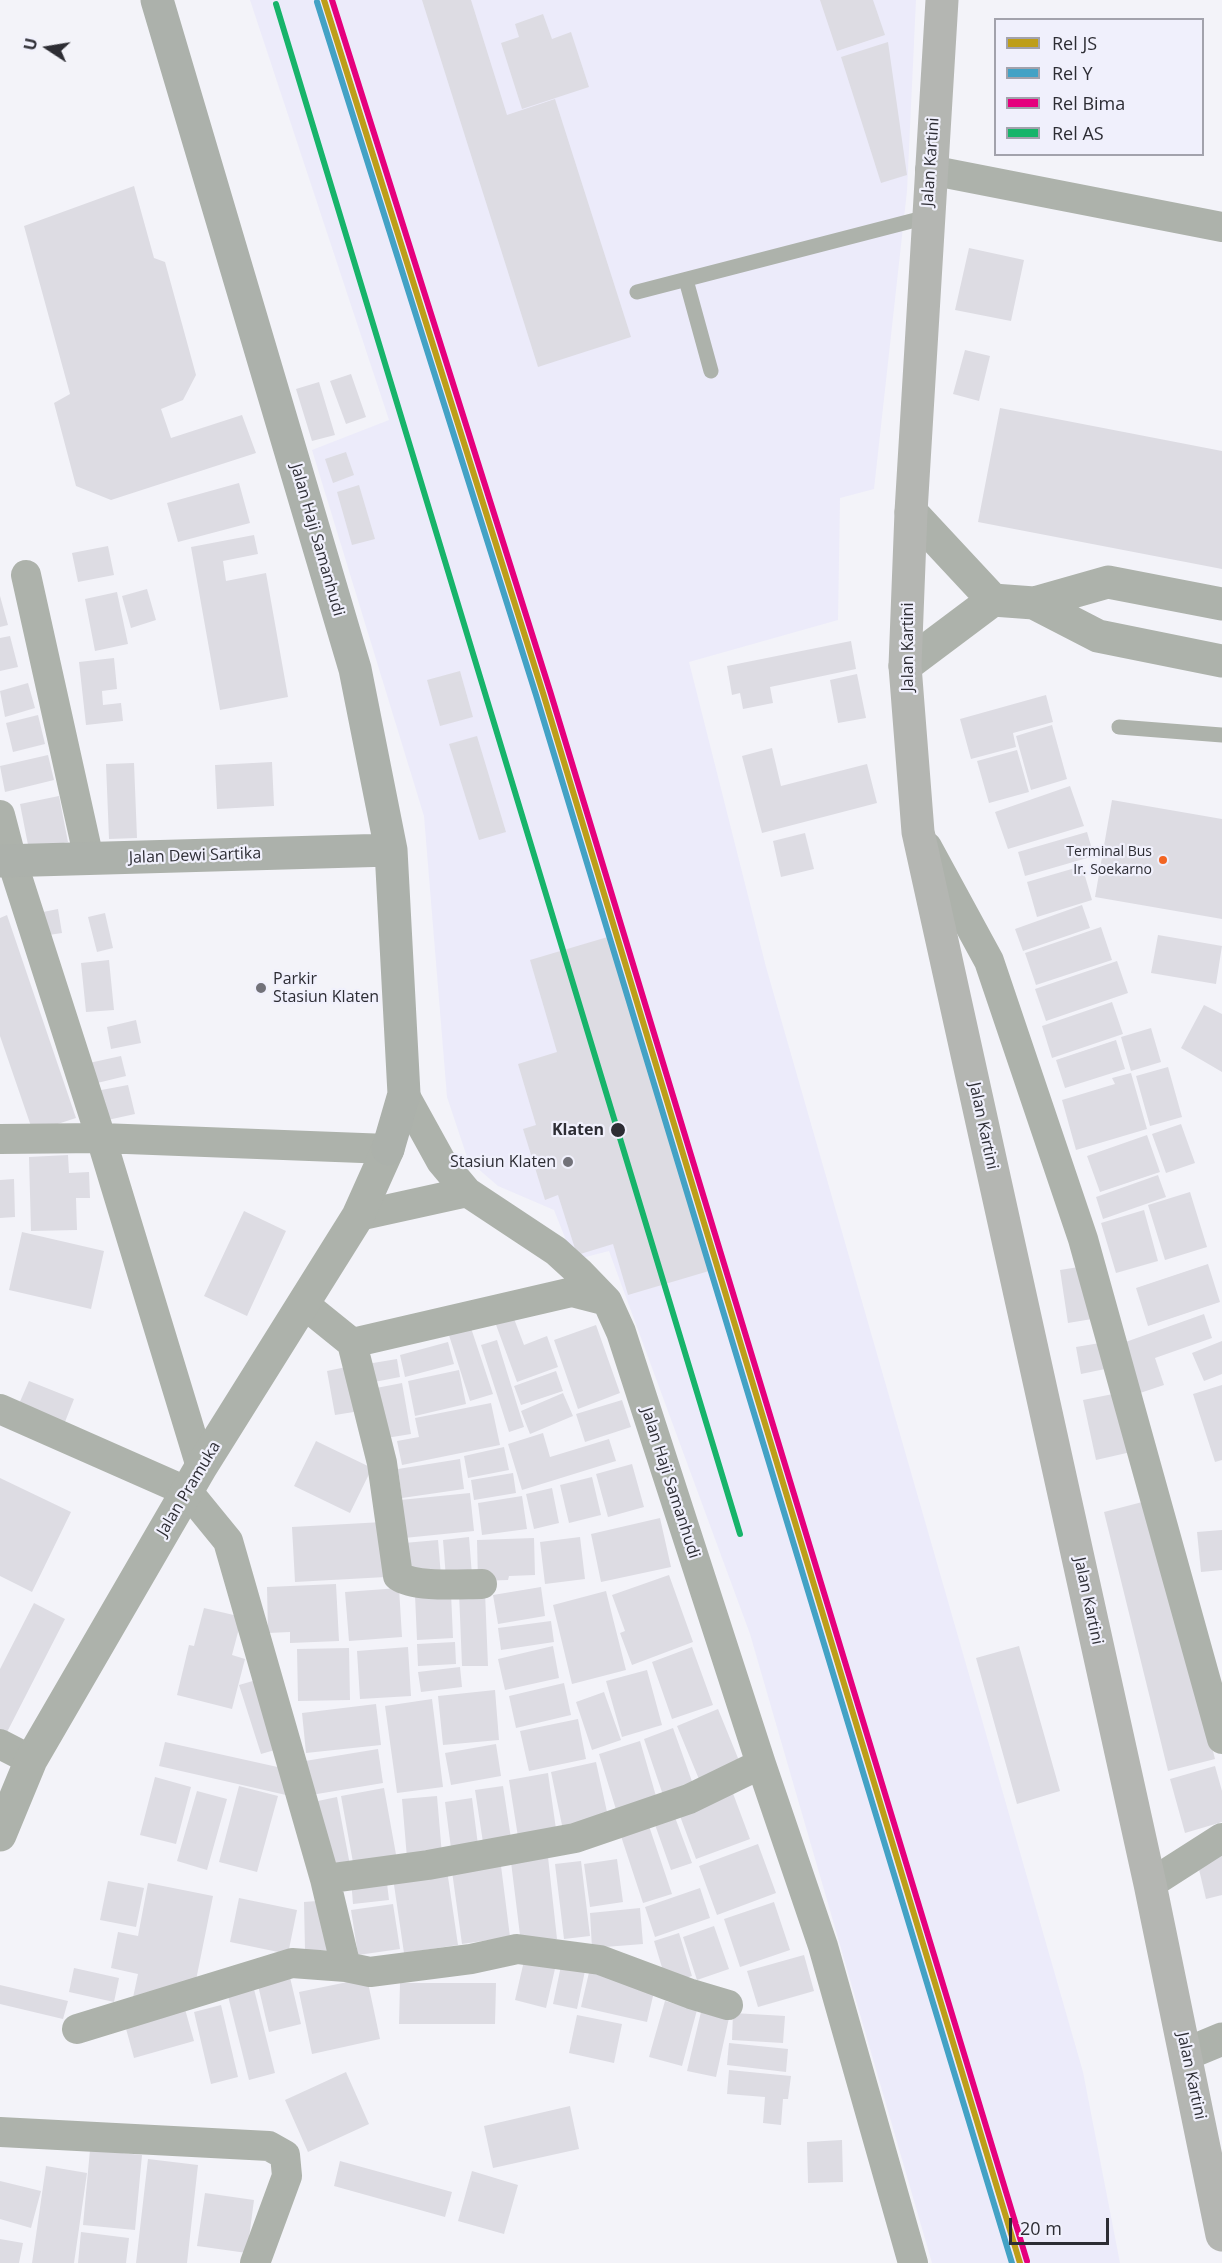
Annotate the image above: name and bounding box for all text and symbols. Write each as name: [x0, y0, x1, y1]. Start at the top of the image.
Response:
north arrow: [18, 18, 78, 78]
legend: [994, 18, 1204, 156]
text: Rel JS: [1052, 31, 1097, 55]
text: U: [18, 36, 42, 52]
text: Rel Y: [1052, 61, 1093, 85]
text: Rel Bima: [1052, 91, 1125, 115]
street label: Jalan Kartini: [918, 117, 944, 207]
text: Rel AS: [1052, 121, 1104, 145]
street label: Jalan Haji Samanhudi: [286, 462, 348, 618]
street label: Jalan Kartini: [898, 603, 918, 691]
street label: Jalan Dewi Sartika: [128, 844, 262, 868]
place label: Terminal Bus Ir. Soekarno: [1066, 844, 1152, 876]
marker: Terminal Bus Ir. Soekarno: [1157, 854, 1169, 866]
place label: Parkir Stasiun Klaten: [273, 969, 379, 1007]
marker: Parkir Stasiun Klaten: [254, 981, 268, 995]
street label: Jalan Kartini: [964, 1081, 1002, 1171]
place label: Klaten: [552, 1120, 604, 1140]
marker: Klaten: [609, 1121, 627, 1139]
place label: Stasiun Klaten: [450, 1152, 556, 1172]
marker: Stasiun Klaten: [561, 1155, 575, 1169]
street label: Jalan Haji Samanhudi: [637, 1405, 703, 1561]
street label: Jalan Pramuka: [153, 1438, 225, 1540]
street label: Jalan Kartini: [1069, 1556, 1107, 1646]
street label: Jalan Kartini: [1172, 2031, 1210, 2121]
scale bar: [1012, 2206, 1112, 2244]
text: 20 m: [1020, 2216, 1062, 2240]

